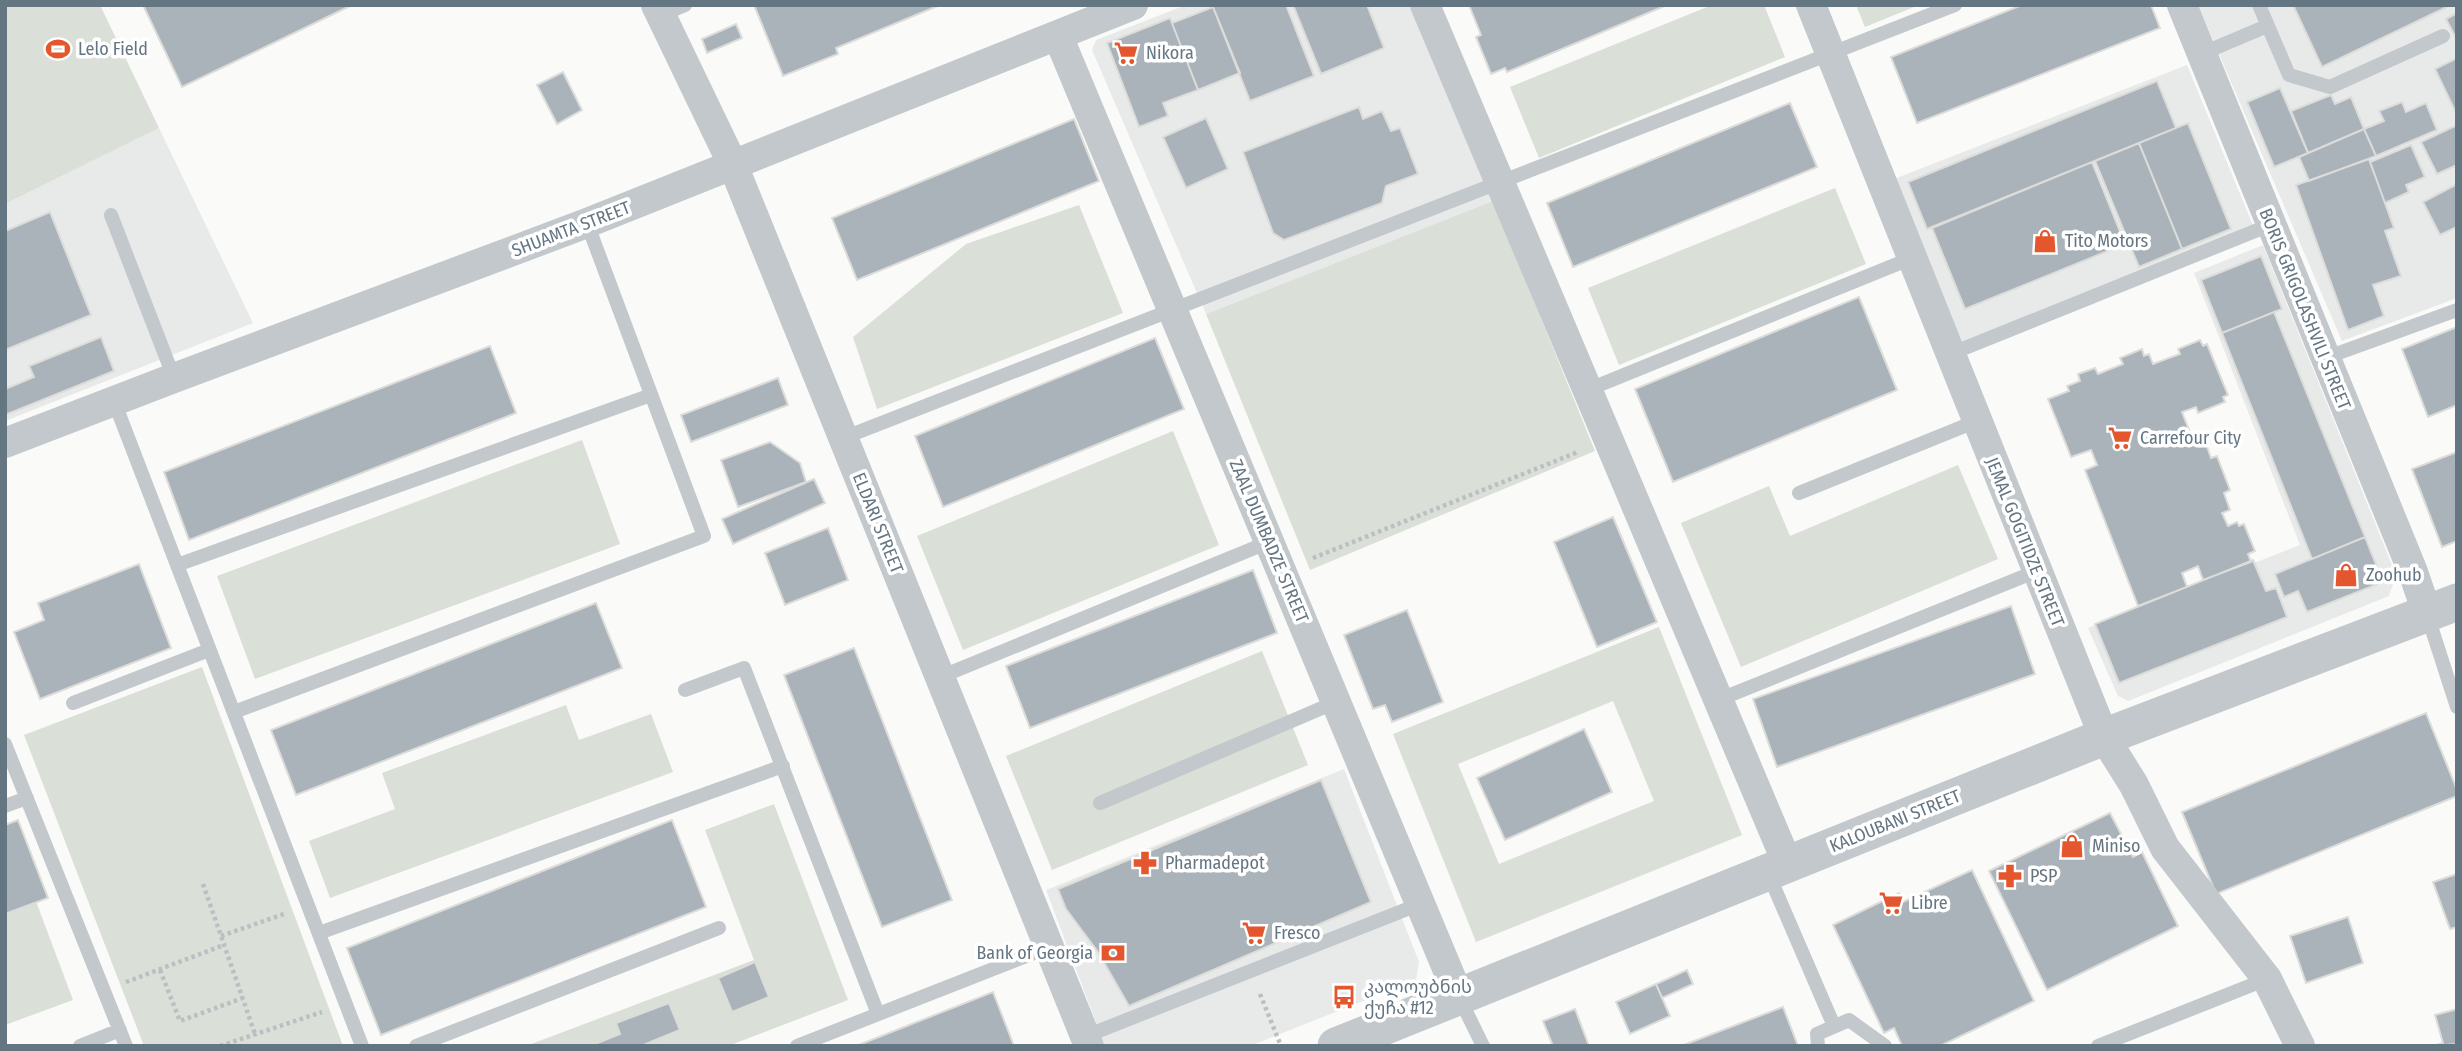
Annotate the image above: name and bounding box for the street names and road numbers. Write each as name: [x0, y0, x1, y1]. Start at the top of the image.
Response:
street label: SHUAMTA STREET: [509, 196, 634, 262]
street label: BORIS GRIGOLASHVILI STREET: [2254, 205, 2356, 414]
street label: JEMAL GOGITIDZE STREET: [1981, 454, 2069, 630]
street label: ZAAL DUMBADZE STREET: [1225, 456, 1314, 627]
street label: ELDARI STREET: [848, 469, 908, 577]
street label: KALOUBANI STREET: [1826, 785, 1964, 857]

